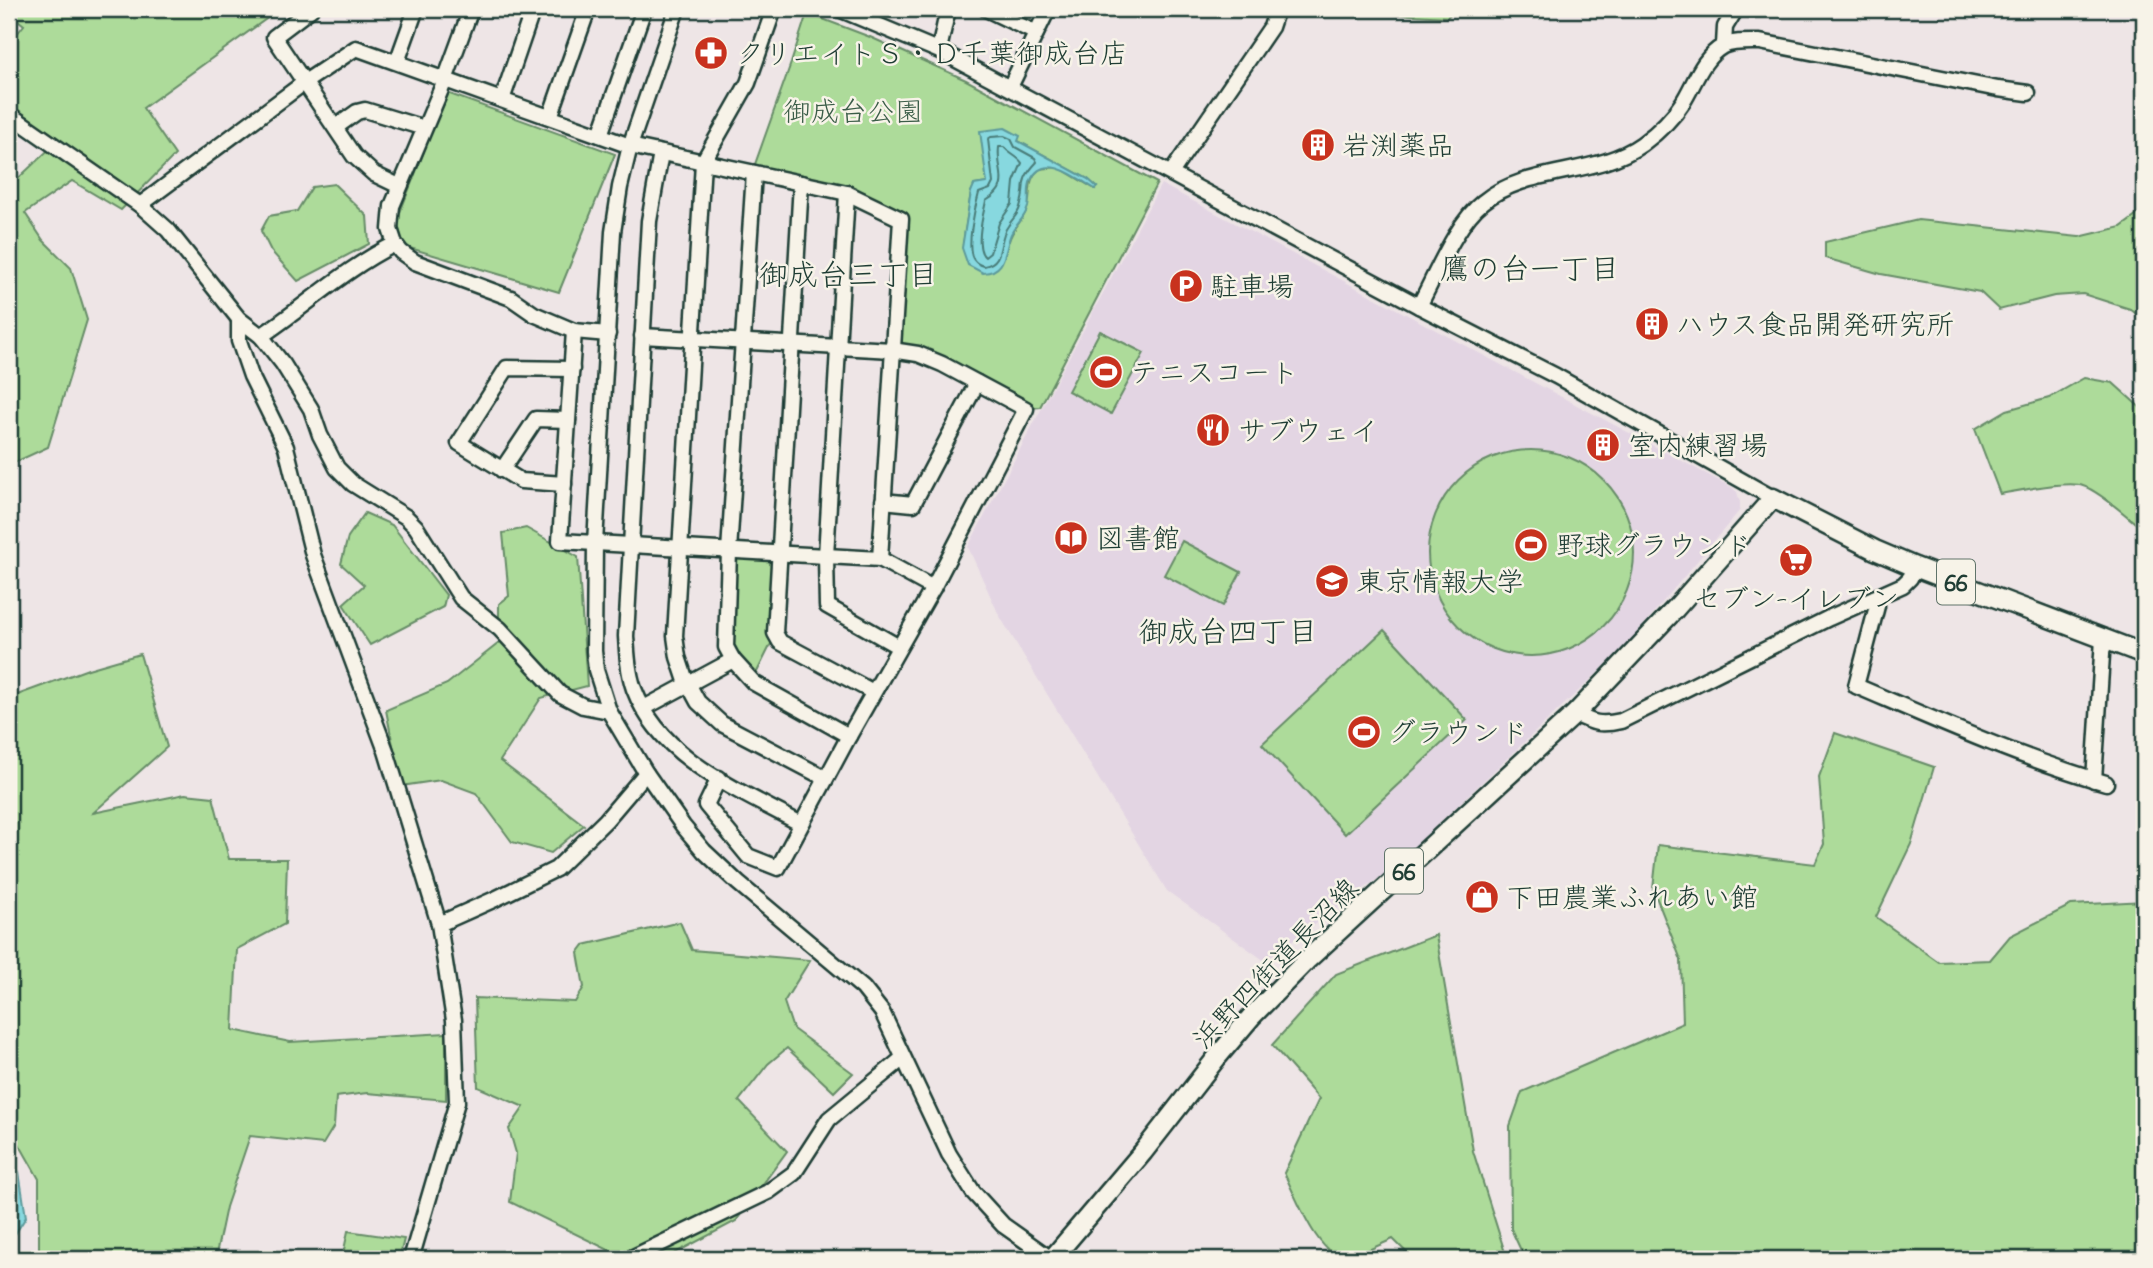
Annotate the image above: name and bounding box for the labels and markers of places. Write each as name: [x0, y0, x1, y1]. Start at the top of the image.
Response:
pharmacy icon: クリエイトＳ・Ｄ千葉御成台店: [692, 34, 730, 72]
place label: クリエイトＳ・Ｄ千葉御成台店: [736, 36, 1128, 77]
building icon: 岩渕薬品: [1299, 126, 1337, 164]
place label: 岩渕薬品: [1342, 128, 1454, 169]
parking icon: 駐車場: [1167, 267, 1205, 305]
place label: 駐車場: [1210, 269, 1294, 310]
building icon: ハウス食品開発研究所: [1633, 305, 1671, 343]
place label: ハウス食品開発研究所: [1676, 307, 1954, 348]
sports icon: テニスコート: [1087, 353, 1125, 391]
place label: テニスコート: [1130, 355, 1299, 396]
restaurant icon: サブウェイ: [1194, 411, 1232, 449]
place label: サブウェイ: [1238, 413, 1378, 454]
building icon: 室内練習場: [1584, 426, 1622, 464]
place label: 室内練習場: [1628, 428, 1768, 469]
library icon: 図書館: [1052, 519, 1090, 557]
place label: 図書館: [1096, 521, 1180, 562]
sports icon: 野球グラウンド: [1512, 526, 1550, 564]
place label: 野球グラウンド: [1556, 528, 1752, 569]
supermarket icon: セブン-イレブン: [1777, 541, 1815, 579]
school or university icon: 東京情報大学: [1313, 562, 1351, 600]
place label: 東京情報大学: [1356, 564, 1524, 605]
place label: セブン-イレブン: [1693, 581, 1899, 622]
sports icon: グラウンド: [1345, 713, 1383, 751]
place label: グラウンド: [1388, 715, 1528, 756]
shop icon: 下田農業ふれあい館: [1463, 878, 1501, 916]
place label: 下田農業ふれあい館: [1506, 880, 1758, 921]

